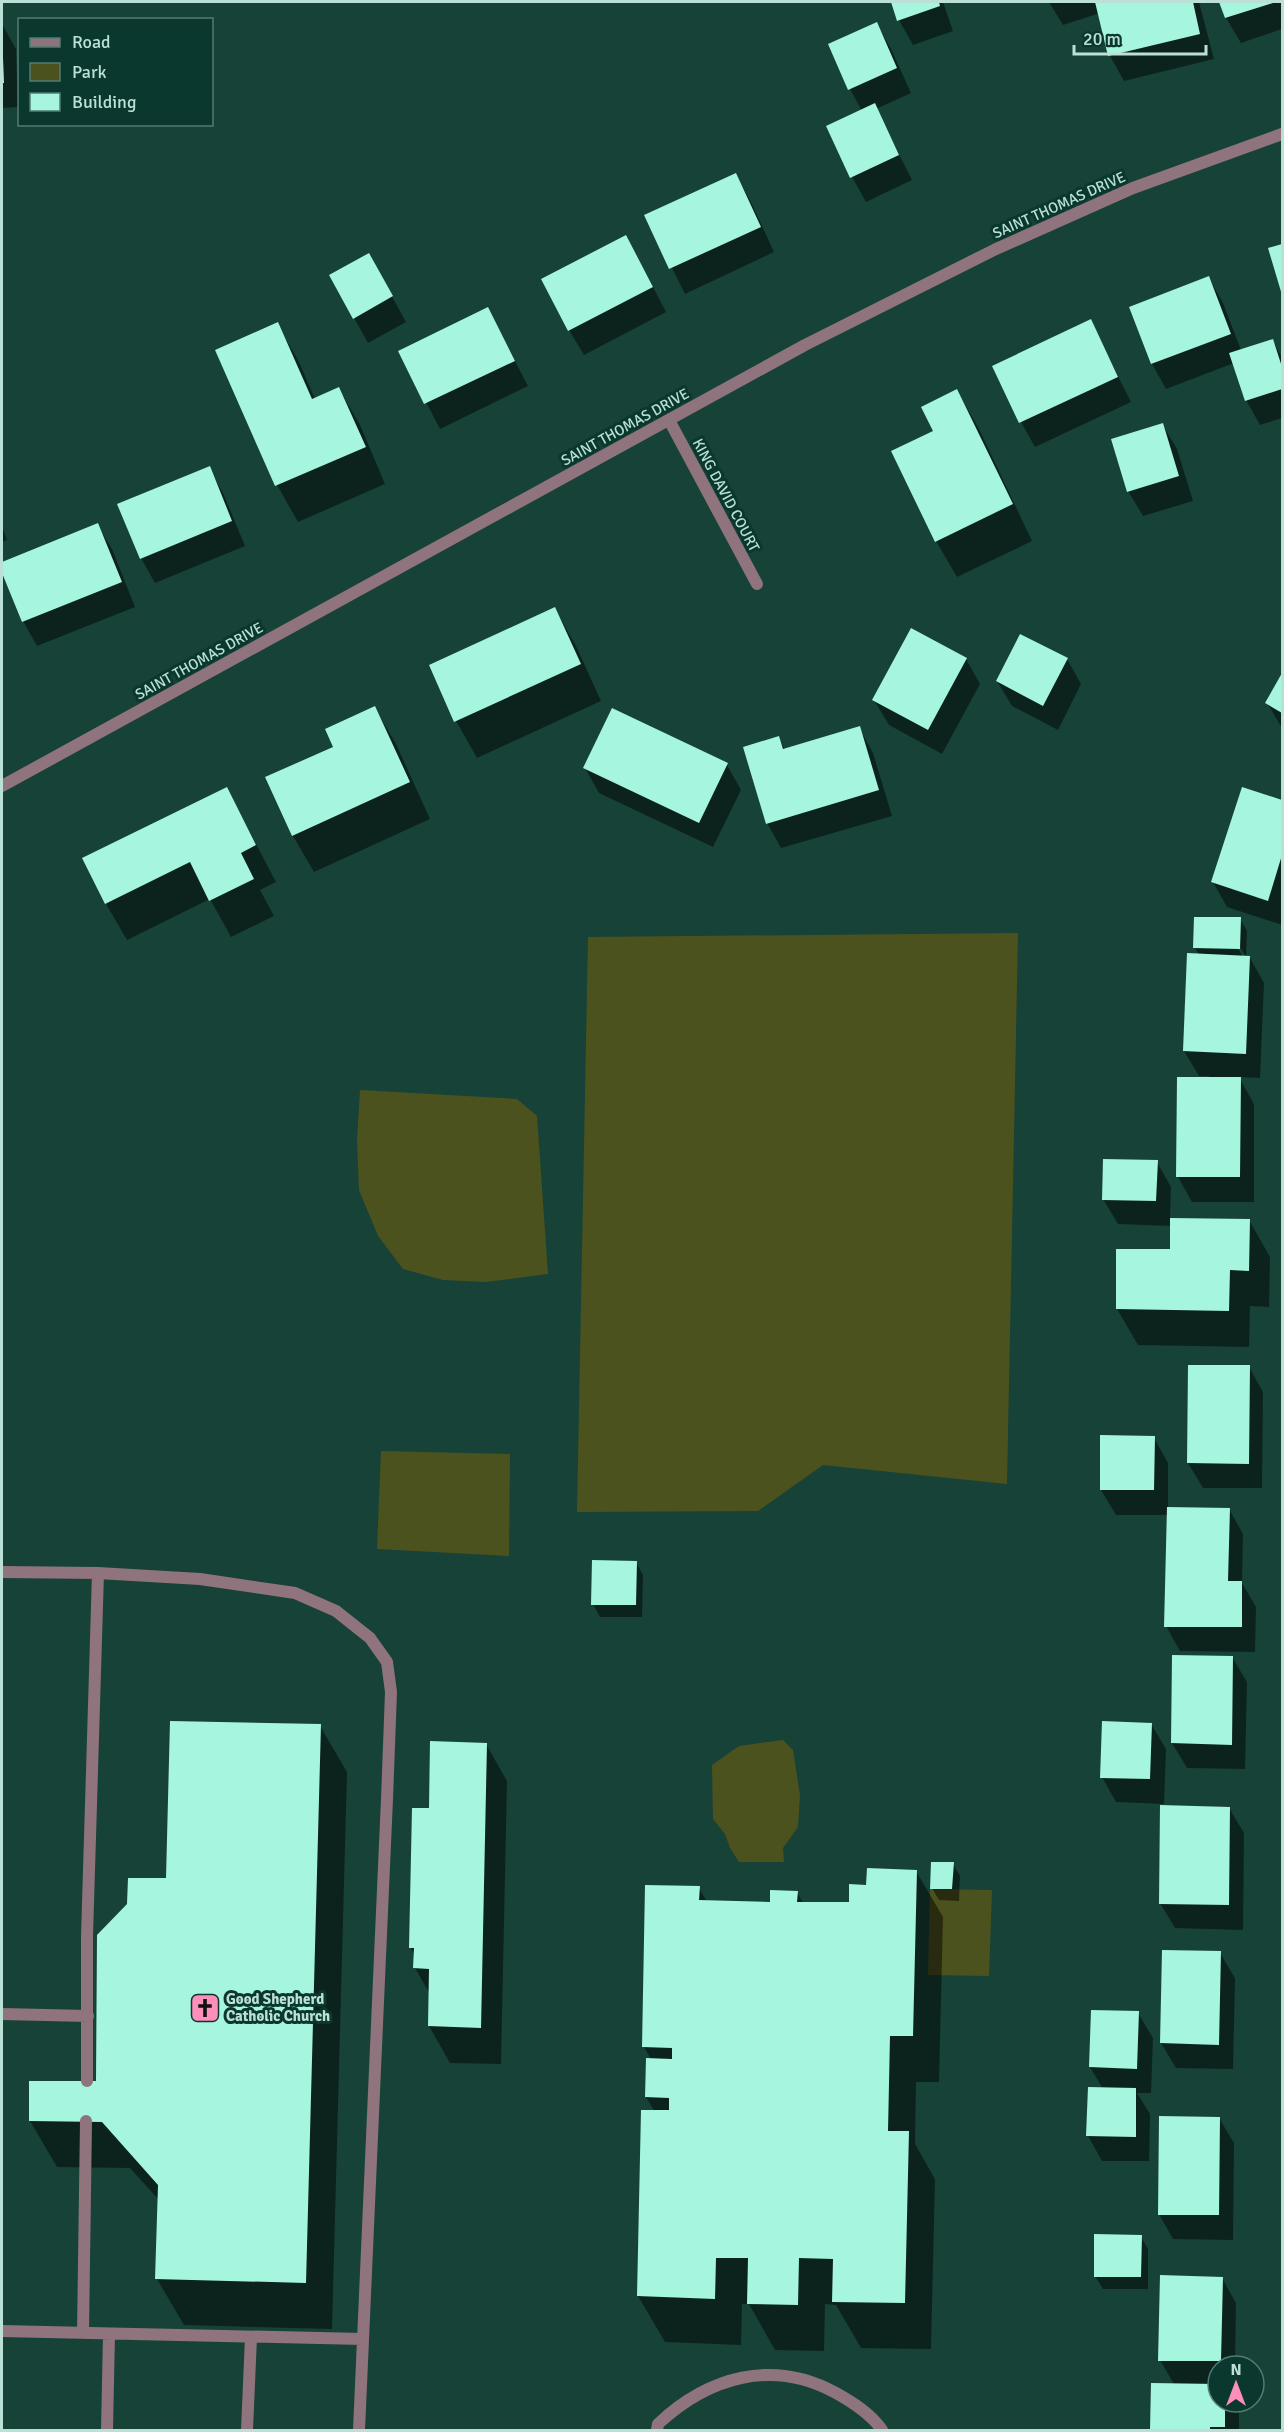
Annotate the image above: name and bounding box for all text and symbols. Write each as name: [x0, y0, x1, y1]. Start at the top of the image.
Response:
legend: [18, 18, 213, 126]
scale bar: [1074, 18, 1206, 56]
text: 20 m: [1083, 28, 1121, 50]
text: Road: [72, 31, 111, 53]
text: Park: [72, 61, 107, 83]
text: Building: [72, 91, 136, 113]
street label: SAINT THOMAS DRIVE: [990, 168, 1128, 242]
street label: SAINT THOMAS DRIVE: [558, 384, 692, 470]
street label: KING DAVID COURT: [689, 435, 764, 555]
street label: SAINT THOMAS DRIVE: [132, 618, 266, 704]
place label: Good Shepherd Catholic Church: [226, 1990, 330, 2025]
church icon: Good Shepherd Catholic Church: [189, 1992, 221, 2024]
north arrow: [1206, 2354, 1266, 2414]
text: N: [1230, 2360, 1242, 2380]

